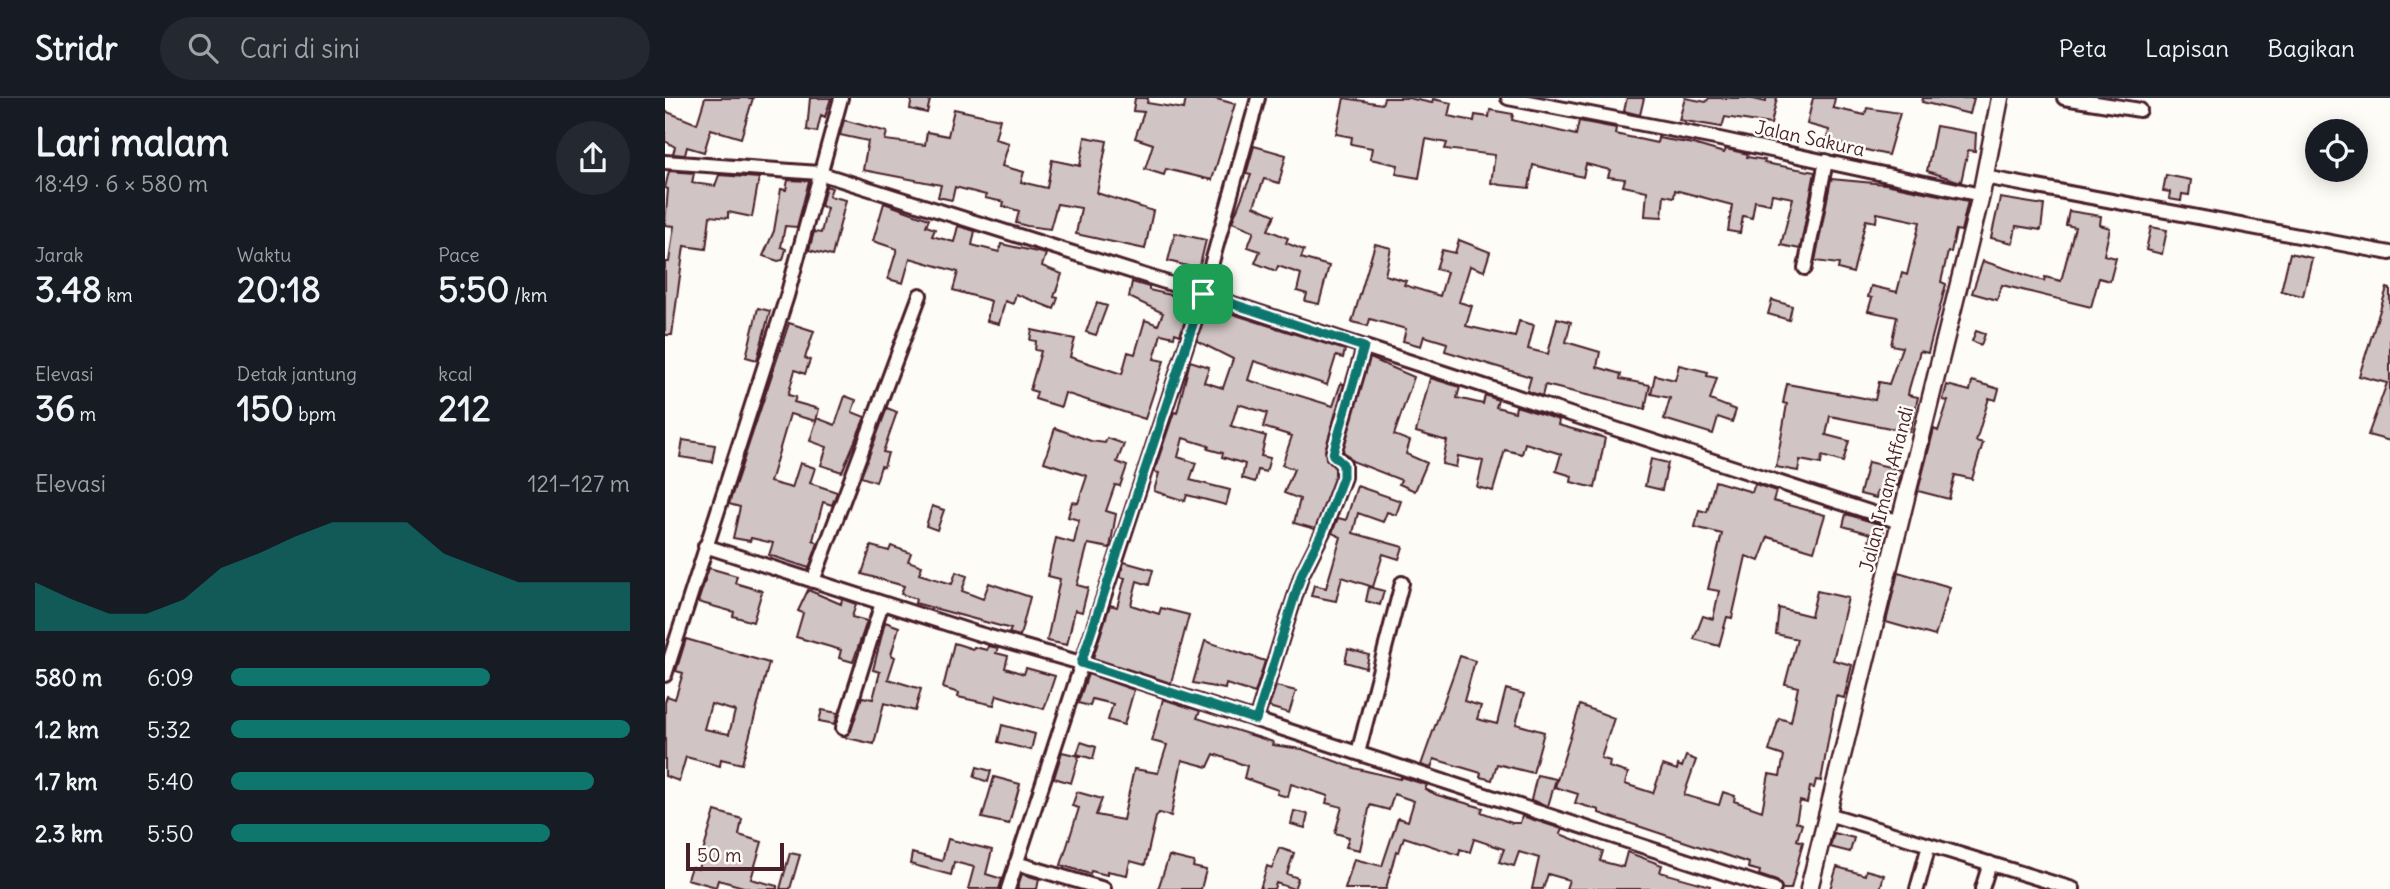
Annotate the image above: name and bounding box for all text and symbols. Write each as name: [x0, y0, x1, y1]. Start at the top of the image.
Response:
search box: [160, 17, 650, 80]
text: Stridr: [35, 27, 118, 69]
icon: search: [184, 29, 222, 67]
text: Cari di sini: [240, 32, 360, 65]
text: Peta: [2059, 33, 2107, 63]
text: Lapisan: [2145, 33, 2229, 63]
text: Bagikan: [2267, 33, 2355, 63]
street label: Jalan Sakura: [1753, 115, 1867, 161]
text: Lari malam: [35, 119, 229, 166]
map controls: [2305, 119, 2368, 182]
button: locate: [2305, 119, 2368, 182]
button: share: [556, 121, 630, 195]
text: 18:49 · 6 × 580 m: [35, 169, 208, 198]
text: Jarak: [35, 243, 84, 267]
text: Waktu: [237, 243, 291, 267]
text: Pace: [438, 243, 480, 267]
pin: [1173, 264, 1233, 324]
text: 3.48: [35, 267, 102, 311]
text: 20:18: [237, 267, 321, 311]
text: 5:50: [438, 267, 510, 311]
icon: arrive: [1184, 275, 1222, 313]
text: km: [102, 283, 133, 307]
text: /km: [510, 283, 547, 307]
text: Elevasi: [35, 362, 94, 386]
text: Detak jantung: [237, 362, 357, 386]
text: kcal: [438, 362, 473, 386]
text: 36: [35, 386, 75, 430]
text: 150: [237, 386, 294, 430]
text: 212: [438, 386, 491, 430]
text: m: [75, 402, 96, 426]
text: bpm: [294, 402, 336, 426]
street label: Jalan Imam Affandi: [1854, 404, 1918, 574]
text: Elevasi: [35, 469, 106, 498]
text: 121–127 m: [527, 469, 630, 498]
text: 580 m: [35, 663, 102, 692]
text: 6:09: [147, 663, 194, 692]
text: 1.2 km: [35, 715, 99, 744]
text: 5:32: [147, 715, 191, 744]
text: 1.7 km: [35, 767, 98, 796]
text: 5:40: [147, 767, 194, 796]
text: 2.3 km: [35, 819, 103, 848]
text: 5:50: [147, 819, 194, 848]
scale bar: [686, 840, 784, 872]
text: 50 m: [697, 843, 742, 867]

